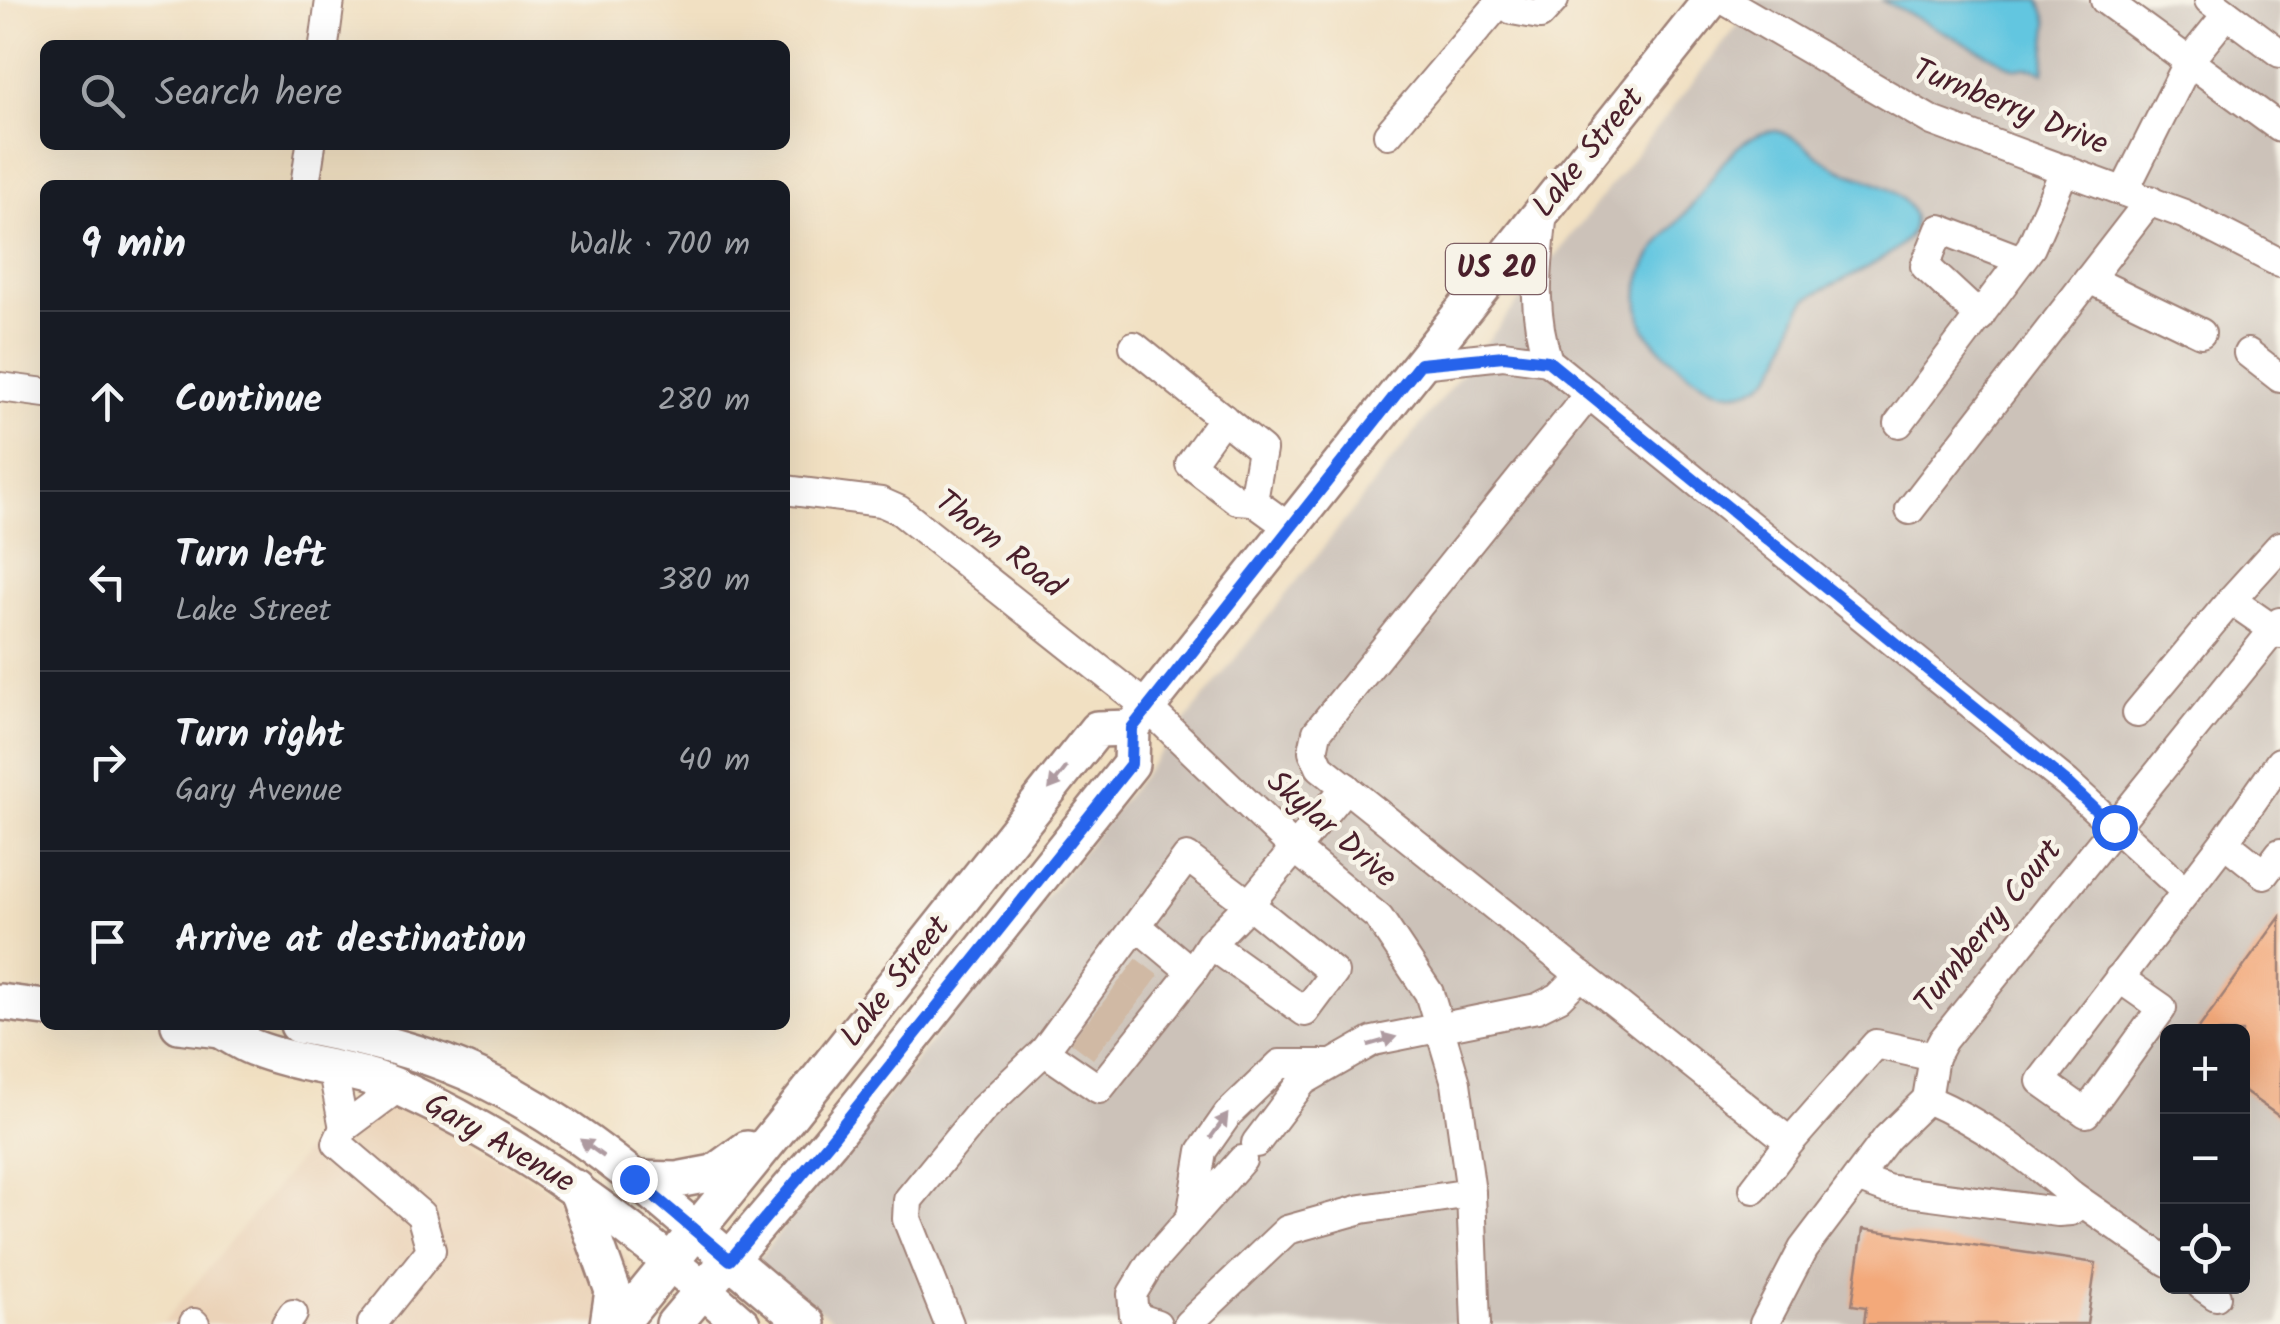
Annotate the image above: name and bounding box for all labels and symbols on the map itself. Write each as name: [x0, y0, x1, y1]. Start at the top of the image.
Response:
street label: Turnberry Drive: [1904, 46, 2116, 170]
street label: Lake Street: [1520, 76, 1658, 230]
road number: US 20: [1446, 244, 1546, 294]
street label: Thorn Road: [923, 478, 1076, 613]
street label: Skylar Drive: [1254, 758, 1408, 902]
one-way arrow: [1048, 765, 1069, 791]
route start: [2092, 805, 2138, 851]
street label: Turnberry Court: [1902, 828, 2076, 1026]
street label: Lake Street: [828, 904, 964, 1059]
one-way arrow: [1367, 1033, 1398, 1048]
street label: Gary Avenue: [414, 1080, 584, 1208]
one-way arrow: [1209, 1113, 1229, 1140]
one-way arrow: [579, 1139, 605, 1159]
route end: [612, 1157, 658, 1203]

